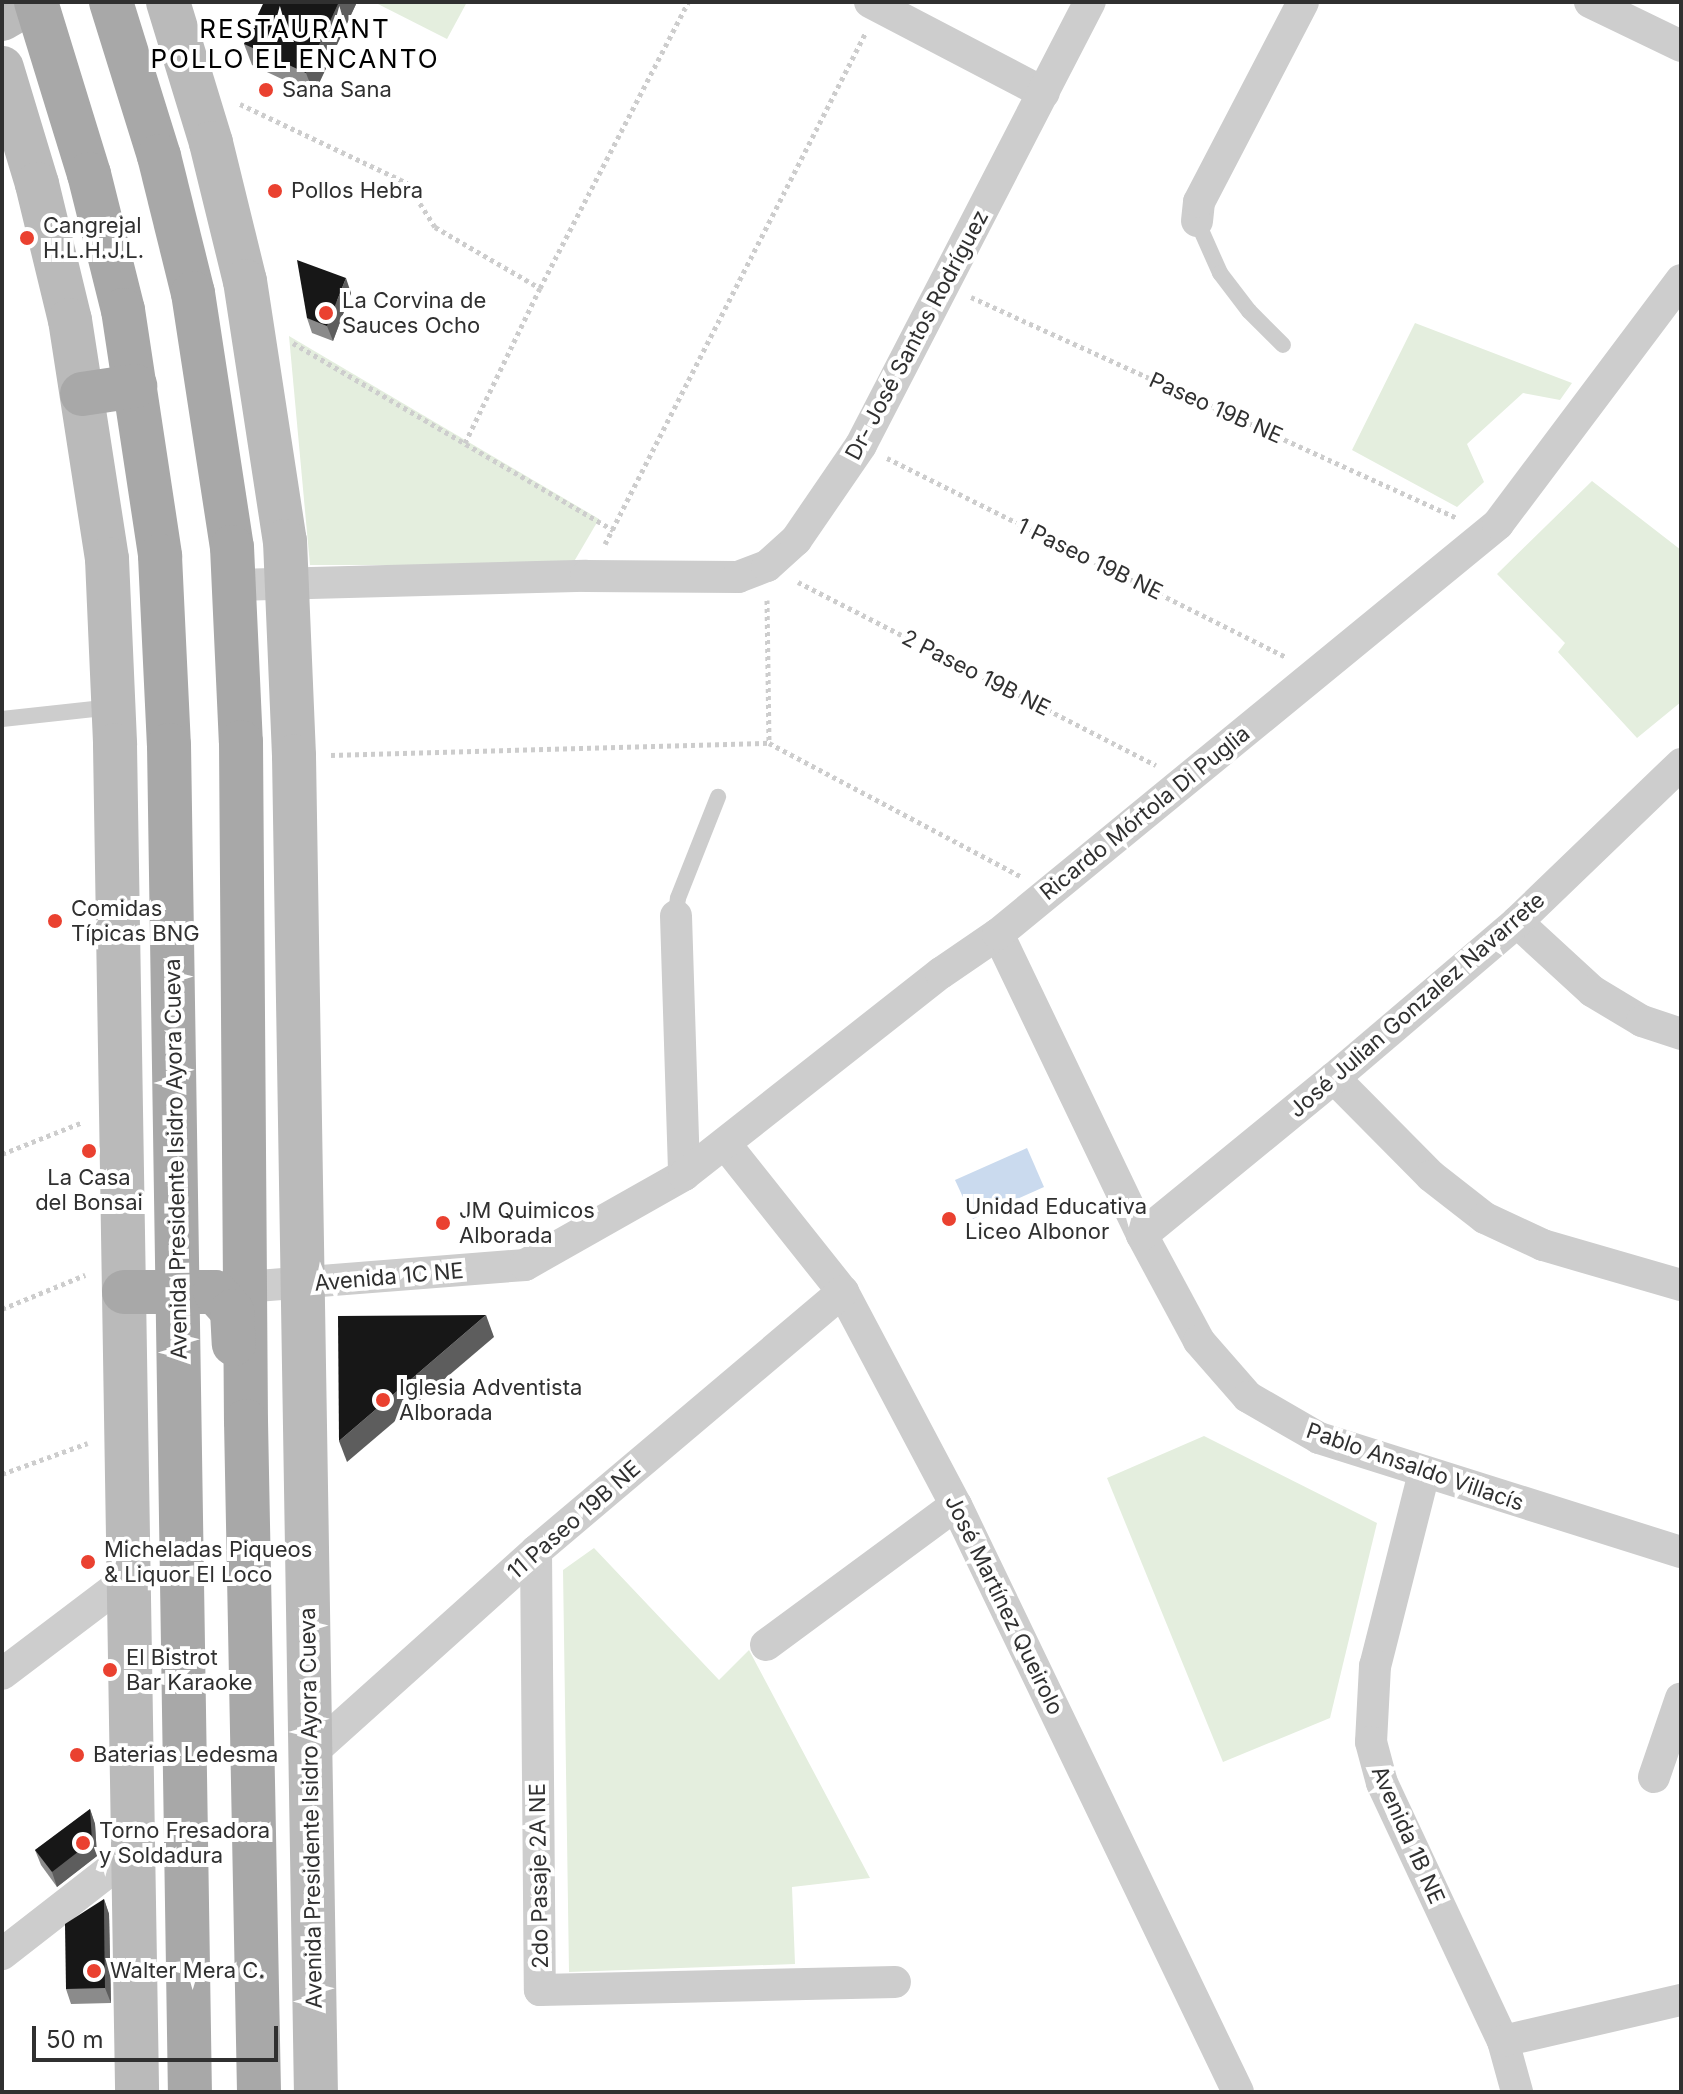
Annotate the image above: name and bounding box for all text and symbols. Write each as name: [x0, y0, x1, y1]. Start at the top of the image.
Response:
district label: RESTAURANT POLLO EL ENCANTO: [150, 13, 440, 74]
place label: Sana Sana: [282, 77, 392, 103]
marker: Sana Sana: [257, 81, 275, 99]
place label: Pollos Hebra: [291, 178, 423, 204]
marker: Pollos Hebra: [266, 182, 284, 200]
street label: Dr- José Santos Rodríguez: [840, 206, 994, 464]
place label: Cangrejal H.L.H.J.L.: [43, 212, 144, 264]
marker: Cangrejal H.L.H.J.L.: [18, 229, 36, 247]
place label: La Corvina de Sauces Ocho: [342, 287, 486, 338]
marker: La Corvina de Sauces Ocho: [317, 304, 335, 322]
street label: Paseo 19B NE: [1145, 367, 1287, 449]
street label: 1 Paseo 19B NE: [1013, 512, 1167, 606]
street label: 2 Paseo 19B NE: [897, 624, 1055, 722]
street label: Ricardo Mórtola Di Puglia: [1035, 720, 1255, 906]
street label: José Julian Gonzalez Navarrete: [1284, 887, 1550, 1123]
place label: Comidas Típicas BNG: [71, 895, 200, 946]
marker: Comidas Típicas BNG: [46, 912, 64, 930]
street label: Avenida Presidente Isidro Ayora Cueva: [159, 958, 193, 1360]
marker: La Casa del Bonsai: [80, 1142, 98, 1160]
place label: La Casa del Bonsai: [35, 1164, 143, 1216]
place label: Unidad Educativa Liceo Albonor: [965, 1193, 1147, 1244]
place label: JM Quimicos Alborada: [459, 1197, 595, 1248]
marker: Unidad Educativa Liceo Albonor: [940, 1210, 958, 1228]
marker: JM Quimicos Alborada: [434, 1214, 452, 1232]
street label: Avenida 1C NE: [313, 1257, 465, 1297]
place label: Iglesia Adventista Alborada: [399, 1374, 582, 1426]
marker: Iglesia Adventista Alborada: [374, 1391, 392, 1409]
street label: Pablo Ansaldo Villacís: [1303, 1417, 1527, 1517]
street label: 11 Paseo 19B NE: [502, 1455, 646, 1585]
street label: José Martínez Queirolo: [939, 1491, 1069, 1719]
place label: Micheladas Piqueos & Liquor El Loco: [104, 1536, 312, 1588]
marker: Micheladas Piqueos & Liquor El Loco: [79, 1553, 97, 1571]
street label: Avenida Presidente Isidro Ayora Cueva: [294, 1607, 328, 2009]
place label: El Bistrot Bar Karaoke: [126, 1644, 253, 1696]
marker: El Bistrot Bar Karaoke: [101, 1661, 119, 1679]
place label: Baterias Ledesma: [93, 1742, 278, 1768]
marker: Baterias Ledesma: [68, 1746, 86, 1764]
street label: Avenida 1B NE: [1366, 1762, 1450, 1908]
street label: 2do Pasaje 2A NE: [524, 1783, 554, 1969]
place label: Torno Fresadora y Soldadura: [99, 1817, 270, 1868]
marker: Torno Fresadora y Soldadura: [74, 1834, 92, 1852]
place label: Walter Mera C.: [110, 1958, 265, 1984]
marker: Walter Mera C.: [85, 1962, 103, 1980]
scale bar: [36, 2010, 282, 2060]
text: 50 m: [46, 2025, 104, 2054]

